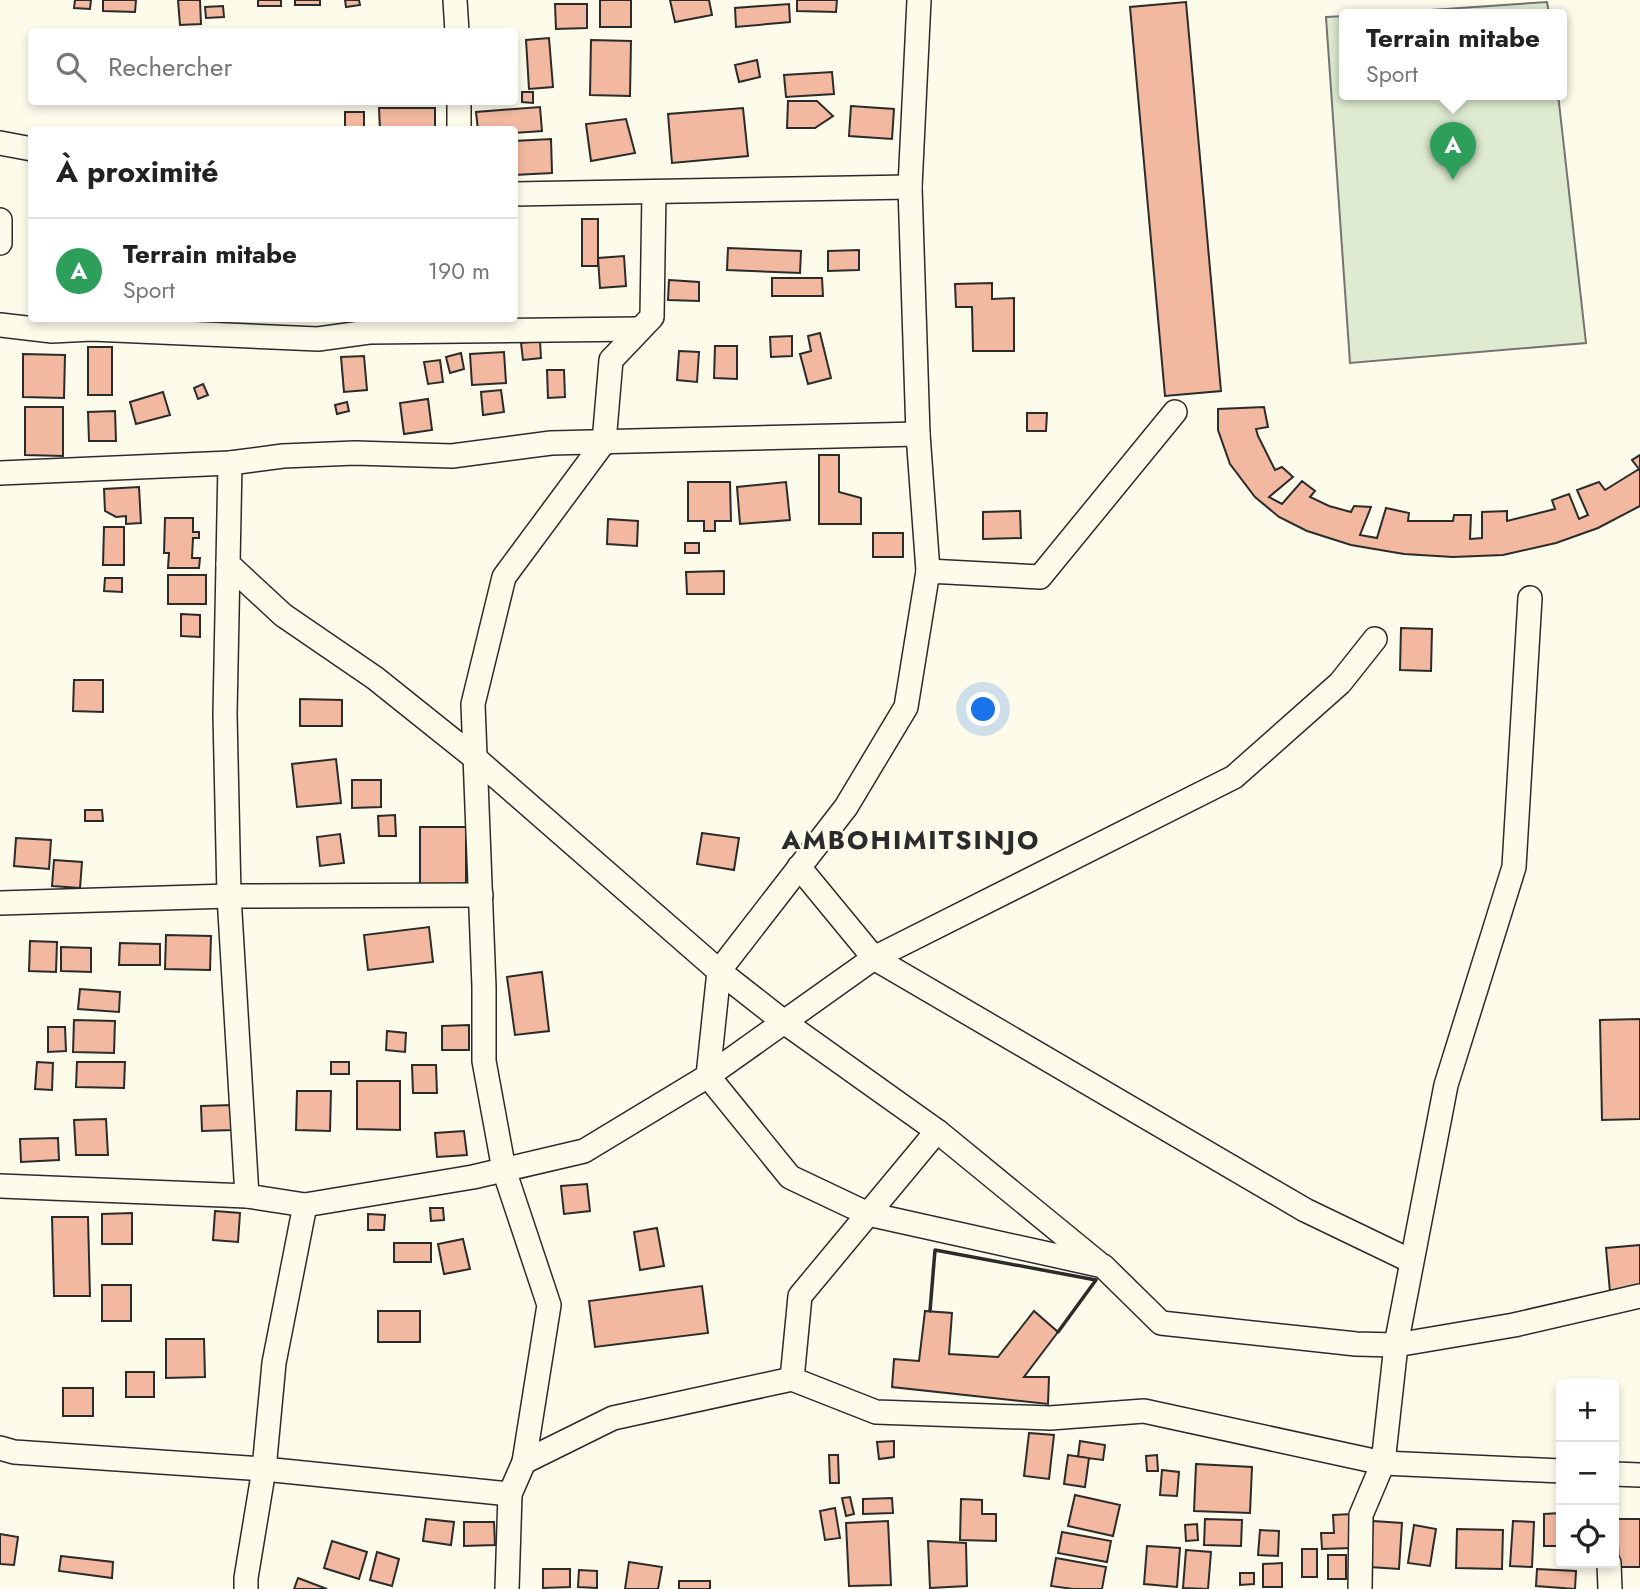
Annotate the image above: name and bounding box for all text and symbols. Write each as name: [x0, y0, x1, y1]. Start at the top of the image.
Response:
popup: [1339, 9, 1567, 100]
text: Terrain mitabe: [1366, 19, 1540, 57]
search box: [28, 28, 518, 105]
icon: search: [52, 48, 90, 86]
text: Rechercher: [108, 48, 232, 86]
text: Sport: [1366, 57, 1418, 91]
pin: A: [1430, 122, 1476, 180]
text: À proximité: [56, 150, 219, 193]
text: Terrain mitabe: [123, 235, 297, 273]
text: A: [71, 254, 87, 288]
text: 190 m: [428, 254, 490, 288]
text: Sport: [123, 273, 175, 307]
your location: [966, 692, 1000, 726]
district label: AMBOHIMITSINJO: [781, 821, 1040, 859]
map controls: [1556, 1379, 1619, 1568]
button: +: [1556, 1379, 1619, 1442]
button: −: [1556, 1442, 1619, 1505]
button: locate: [1556, 1505, 1619, 1568]

